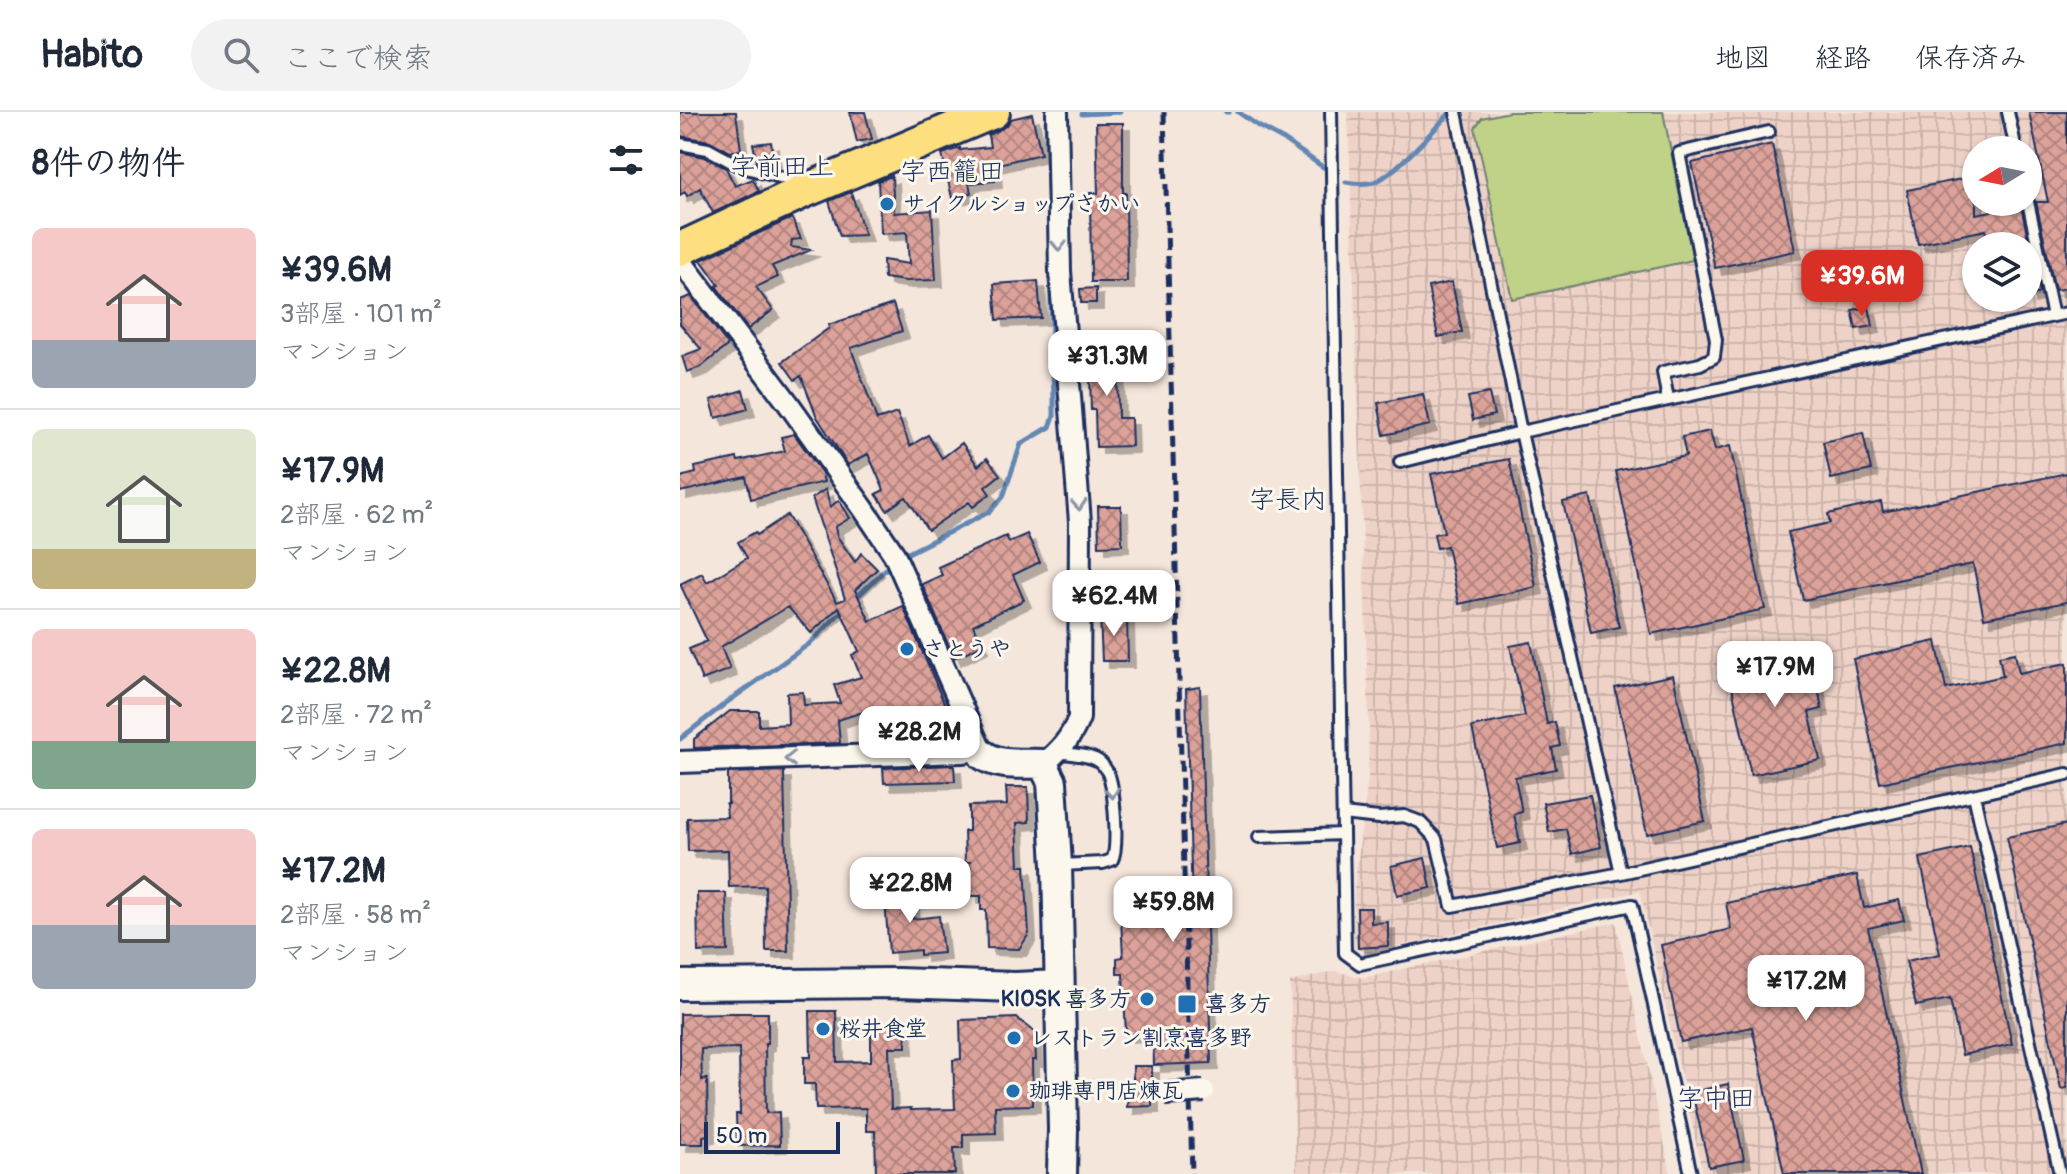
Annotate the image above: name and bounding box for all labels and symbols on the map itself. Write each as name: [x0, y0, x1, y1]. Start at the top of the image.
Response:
north arrow: [1962, 136, 2042, 216]
district label: 字前田上: [730, 151, 834, 183]
district label: 字西籠田: [900, 156, 1004, 188]
place label: サイクルショップさかい: [903, 190, 1141, 218]
marker: サイクルショップさかい: [878, 195, 896, 213]
one-way arrow: [1051, 240, 1068, 253]
pin: ¥39.6M: [1797, 250, 1927, 318]
pin: ¥31.3M: [1042, 330, 1172, 398]
district label: 字長内: [1249, 484, 1327, 516]
one-way arrow: [1070, 499, 1087, 512]
pin: ¥62.4M: [1049, 570, 1179, 638]
place label: さとうや: [923, 635, 1011, 663]
marker: さとうや: [898, 640, 916, 658]
pin: ¥17.9M: [1710, 641, 1840, 709]
pin: ¥28.2M: [854, 706, 984, 774]
one-way arrow: [783, 750, 796, 767]
one-way arrow: [1103, 787, 1120, 800]
pin: ¥22.8M: [845, 857, 975, 925]
pin: ¥59.8M: [1108, 876, 1238, 944]
pin: ¥17.2M: [1741, 955, 1871, 1023]
place label: KIOSK 喜多方: [1001, 985, 1131, 1013]
marker: KIOSK 喜多方: [1138, 990, 1156, 1008]
place label: 喜多方: [1205, 990, 1271, 1018]
marker: 喜多方: [1176, 993, 1198, 1015]
place label: 桜井食堂: [839, 1015, 927, 1043]
marker: 桜井食堂: [814, 1020, 832, 1038]
place label: レストラン割烹喜多野: [1030, 1024, 1252, 1052]
marker: レストラン割烹喜多野: [1005, 1029, 1023, 1047]
place label: 珈琲専門店煉瓦: [1029, 1077, 1183, 1105]
marker: 珈琲専門店煉瓦: [1004, 1082, 1022, 1100]
district label: 字中田: [1677, 1083, 1755, 1115]
scale bar: [704, 1118, 840, 1154]

